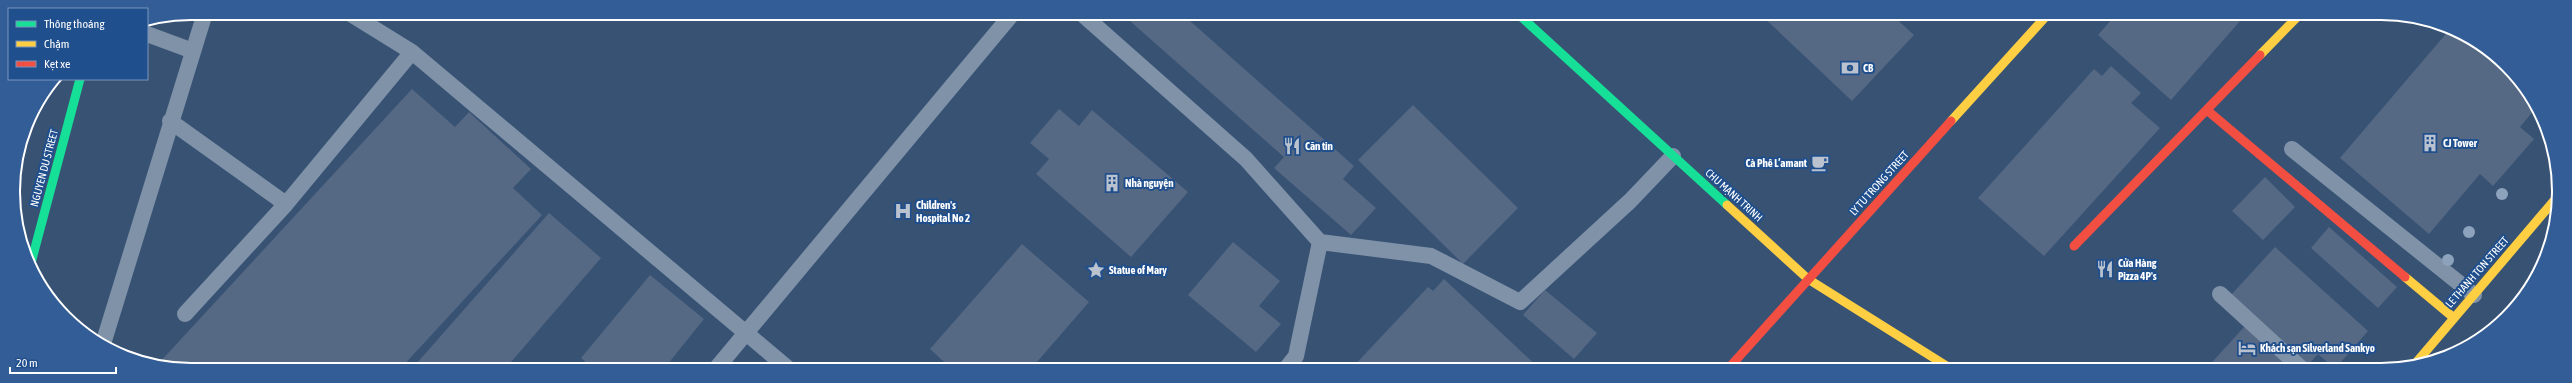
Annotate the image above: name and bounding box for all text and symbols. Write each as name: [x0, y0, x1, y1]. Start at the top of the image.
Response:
legend: [8, 8, 148, 80]
text: Thông thoáng: [44, 17, 105, 31]
text: Chậm: [44, 37, 69, 51]
text: Kẹt xe: [44, 57, 70, 71]
bank icon: CB: [1840, 58, 1860, 78]
place label: CB: [1863, 62, 1874, 74]
street label: NGUYEN DU STREET: [28, 128, 60, 208]
building icon: CJ Tower: [2420, 133, 2440, 153]
restaurant icon: Căn tin: [1282, 136, 1302, 156]
place label: CJ Tower: [2443, 137, 2478, 149]
place label: Căn tin: [1305, 140, 1333, 152]
street label: LY TU TRONG STREET: [1847, 148, 1911, 218]
cafe icon: Cà Phê L’amant: [1810, 153, 1830, 173]
place label: Cà Phê L’amant: [1745, 157, 1808, 169]
street label: CHU MẠNH TRINH: [1702, 166, 1765, 224]
building icon: Nhà nguyện: [1102, 173, 1122, 193]
place label: Nhà nguyện: [1125, 177, 1174, 189]
place label: Children's Hospital No 2: [916, 199, 970, 224]
hospital icon: Children's Hospital No 2: [893, 201, 913, 221]
street label: LE THANH TON STREET: [2443, 234, 2511, 310]
place label: Cửa Hàng Pizza 4P's: [2118, 257, 2157, 282]
restaurant icon: Cửa Hàng Pizza 4P's: [2095, 259, 2115, 279]
place icon: Statue of Mary: [1086, 260, 1106, 280]
place label: Statue of Mary: [1109, 264, 1167, 276]
hotel icon: Khách sạn Silverland Sankyo: [2237, 338, 2257, 358]
place label: Khách sạn Silverland Sankyo: [2260, 342, 2375, 354]
scale bar: [10, 349, 116, 375]
text: 20 m: [16, 356, 38, 370]

